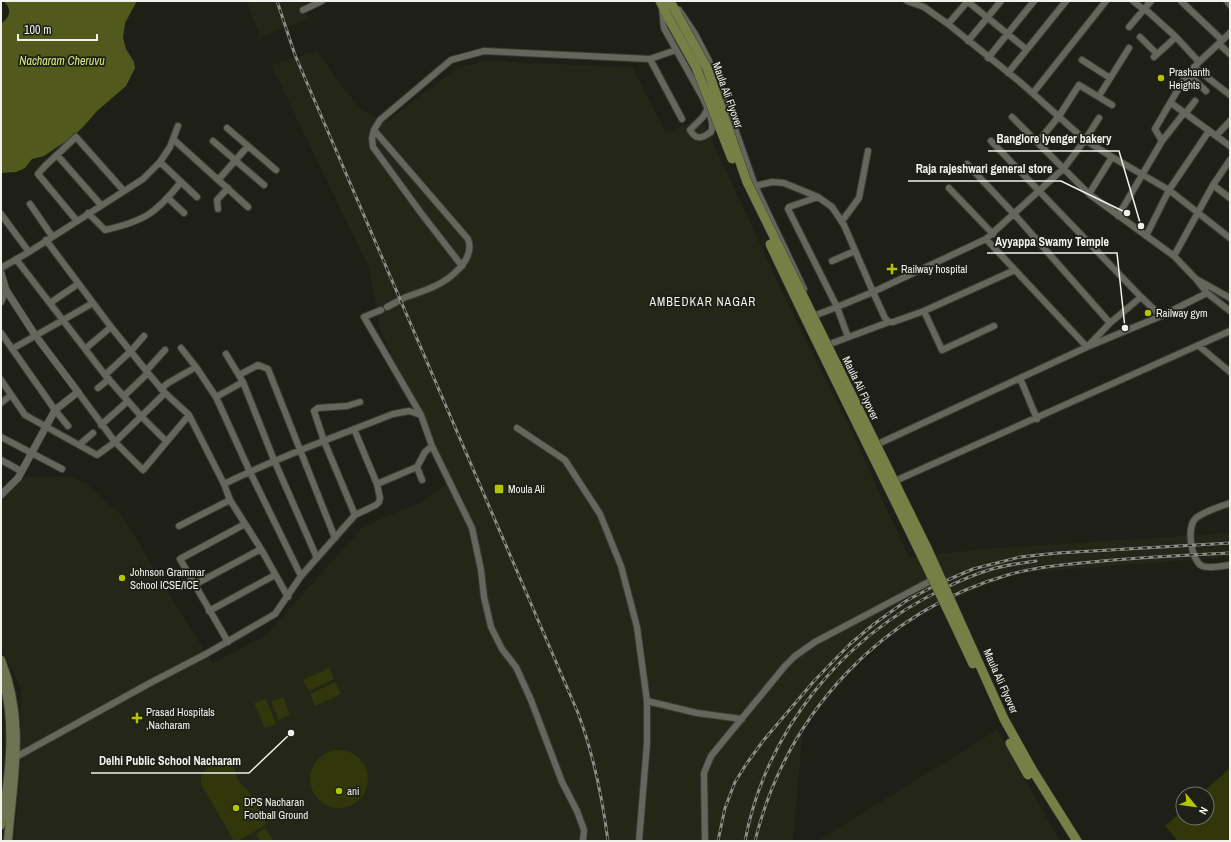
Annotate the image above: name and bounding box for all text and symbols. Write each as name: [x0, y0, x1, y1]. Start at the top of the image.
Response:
scale bar: [18, 16, 97, 42]
text: 100 m: [24, 22, 51, 38]
water label: Nacharam Cheruvu: [19, 53, 105, 69]
street label: Maula Ali Flyover: [710, 60, 746, 130]
place label: Prashanth Heights: [1169, 65, 1210, 92]
marker: Prashanth Heights: [1156, 73, 1166, 83]
callout: Banglore Iyenger bakery: [988, 127, 1119, 151]
text: Banglore Iyenger bakery: [997, 131, 1112, 147]
callout: Raja rajeshwari general store: [908, 157, 1061, 181]
text: Raja rajeshwari general store: [916, 161, 1053, 177]
callout: Ayyappa Swamy Temple: [987, 229, 1117, 253]
text: Ayyappa Swamy Temple: [995, 234, 1109, 250]
place label: Railway hospital: [901, 262, 967, 276]
marker: Railway hospital: [886, 263, 898, 275]
district label: AMBEDKAR NAGAR: [649, 294, 756, 310]
place label: Railway gym: [1156, 306, 1208, 320]
marker: Railway gym: [1143, 308, 1153, 318]
street label: Maula Ali Flyover: [840, 354, 882, 422]
place label: Moula Ali: [508, 482, 545, 496]
marker: Moula Ali: [493, 483, 505, 495]
place label: Johnson Grammar School ICSE/ICE: [130, 565, 205, 592]
marker: Johnson Grammar School ICSE/ICE: [117, 573, 127, 583]
street label: Maula Ali Flyover: [981, 647, 1021, 715]
place label: Prasad Hospitals ,Nacharam: [146, 705, 215, 732]
marker: Prasad Hospitals ,Nacharam: [131, 712, 143, 724]
callout: Delhi Public School Nacharam: [91, 749, 249, 773]
text: Delhi Public School Nacharam: [99, 753, 241, 769]
place label: ani: [347, 784, 360, 798]
marker: ani: [334, 786, 344, 796]
north arrow: [1175, 786, 1215, 826]
place label: DPS Nacharan Football Ground: [244, 795, 308, 822]
marker: DPS Nacharan Football Ground: [231, 803, 241, 813]
text: N: [1196, 805, 1211, 817]

